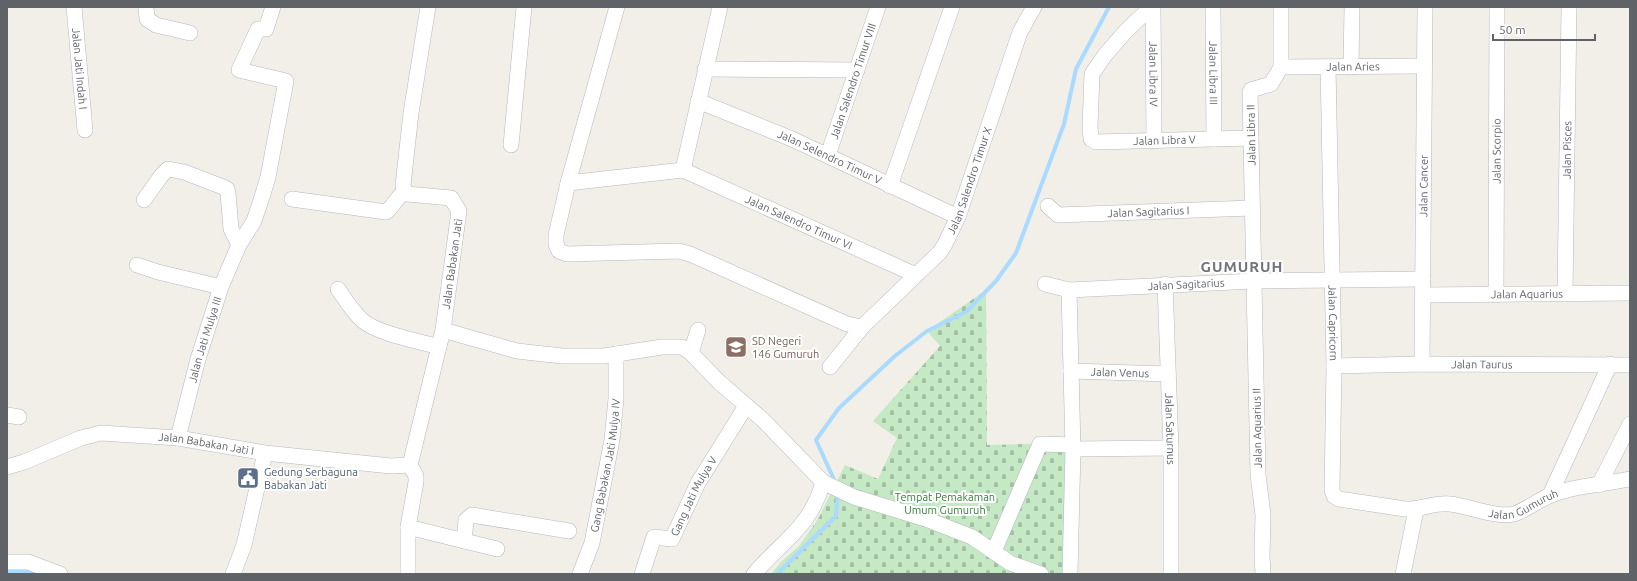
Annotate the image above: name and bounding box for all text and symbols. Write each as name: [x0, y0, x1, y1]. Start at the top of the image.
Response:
scale bar: [1493, 16, 1595, 42]
street label: Jalan Salendro Timur VIII: [828, 22, 878, 141]
text: 50 m: [1499, 23, 1526, 36]
street label: Jalan Jati Indah I: [70, 27, 89, 110]
street label: Jalan Libra IV: [1147, 41, 1160, 107]
street label: Jalan Libra III: [1207, 41, 1220, 105]
street label: Jalan Aries: [1326, 60, 1380, 73]
street label: Jalan Libra II: [1244, 104, 1258, 166]
street label: Jalan Scorpio: [1490, 118, 1503, 184]
street label: Jalan Pisces: [1561, 120, 1573, 179]
street label: Jalan Salendro Timur X: [945, 125, 994, 236]
street label: Jalan Selendro Timur V: [776, 128, 884, 186]
street label: Jalan Libra V: [1133, 133, 1196, 147]
street label: Jalan Cancer: [1417, 154, 1430, 217]
street label: Jalan Salendro Timur VI: [743, 193, 854, 251]
street label: Jalan Sagitarius I: [1107, 204, 1190, 219]
street label: Jalan Babakan Jati: [440, 218, 464, 310]
district label: GUMURUH: [1201, 258, 1283, 275]
street label: Jalan Sagitarius: [1147, 276, 1225, 292]
street label: Jalan Capricorn: [1326, 285, 1340, 361]
street label: Jalan Aquarius: [1491, 288, 1563, 300]
street label: Jalan Jati Mulya III: [186, 295, 224, 384]
school or university icon: SD Negeri 146 Gumuruh: [723, 334, 749, 360]
place label: SD Negeri 146 Gumuruh: [752, 335, 819, 360]
street label: Jalan Taurus: [1451, 358, 1513, 370]
street label: Jalan Venus: [1091, 366, 1150, 379]
street label: Jalan Aquarius II: [1250, 388, 1264, 468]
street label: Jalan Saturnus: [1163, 393, 1177, 465]
street label: Gang Babakan Jati Mulya IV: [588, 398, 622, 533]
street label: Jalan Babakan Jati I: [158, 431, 255, 457]
street label: Gang Jati Mulya V: [668, 454, 719, 538]
public building icon: Gedung Serbaguna Babakan Jati: [235, 465, 261, 491]
place label: Gedung Serbaguna Babakan Jati: [264, 466, 358, 491]
street label: Jalan Gumuruh: [1487, 487, 1560, 521]
park label: Tempat Pemakaman Umum Gumuruh: [895, 491, 995, 516]

